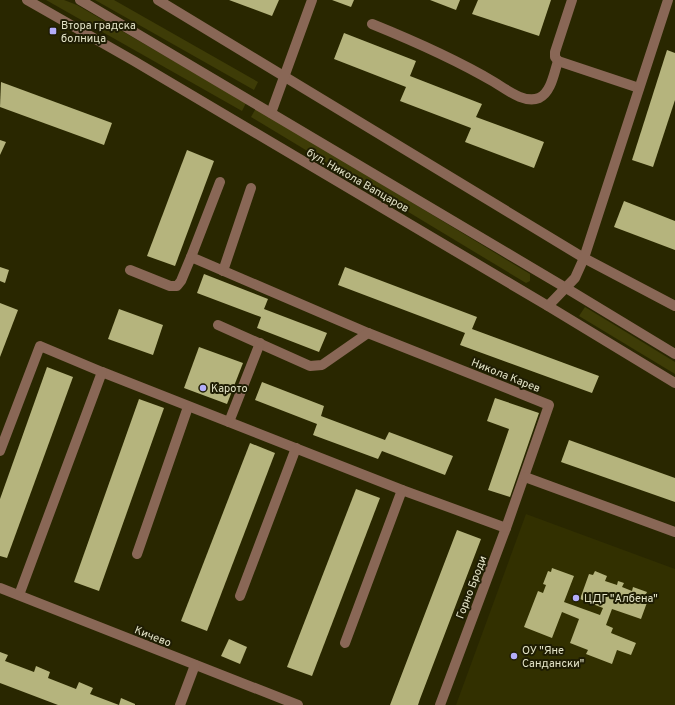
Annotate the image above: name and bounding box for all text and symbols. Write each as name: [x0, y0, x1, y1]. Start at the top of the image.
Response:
place label: Втора градска болница: [61, 19, 136, 46]
marker: Втора градска болница: [48, 26, 58, 36]
street label: бул. Никола Вапцаров: [304, 146, 411, 216]
street label: Никола Карев: [469, 356, 542, 396]
place label: Карото: [211, 382, 248, 396]
marker: Карото: [198, 383, 208, 393]
street label: Горно Броди: [453, 554, 490, 621]
place label: ЦДГ "Албена": [584, 592, 658, 606]
marker: ЦДГ "Албена": [571, 593, 581, 603]
street label: Кичево: [132, 623, 173, 651]
place label: ОУ "Яне Сандански": [522, 644, 584, 671]
marker: ОУ "Яне Сандански": [509, 651, 519, 661]

